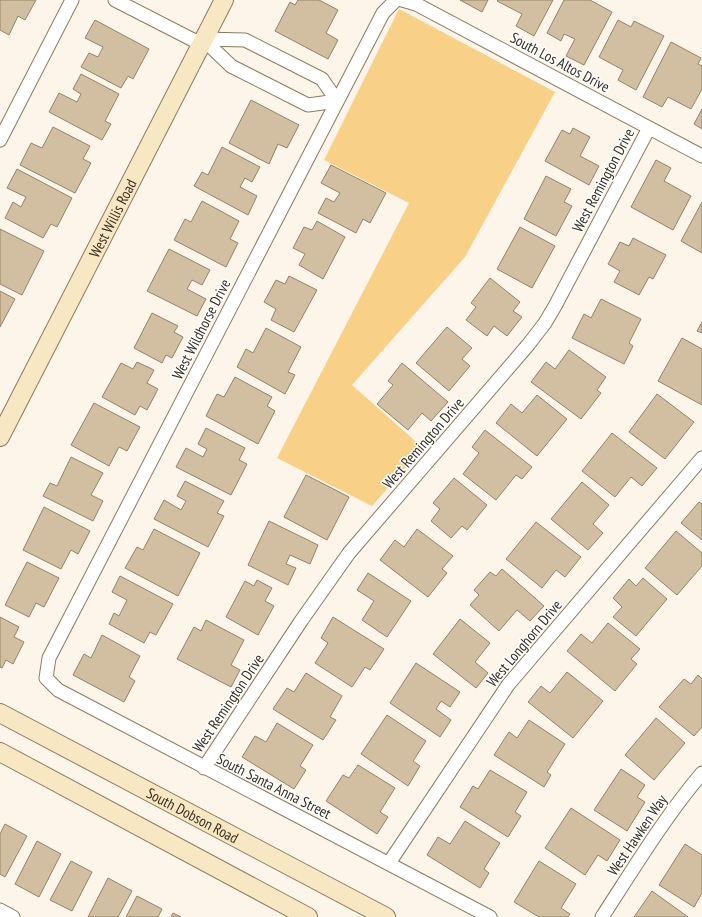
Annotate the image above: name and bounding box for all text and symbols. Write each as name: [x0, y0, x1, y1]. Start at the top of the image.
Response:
street label: South Los Altos Drive: [507, 28, 613, 96]
street label: West Remington Drive: [568, 125, 638, 235]
street label: West Willis Road: [84, 176, 140, 260]
street label: West Wildhorse Drive: [168, 276, 234, 382]
street label: West Remington Drive: [378, 394, 468, 492]
street label: West Longhorn Drive: [482, 596, 566, 690]
street label: West Remington Drive: [188, 650, 268, 756]
street label: South Santa Anna Street: [214, 749, 334, 823]
street label: South Dobson Road: [144, 783, 242, 847]
street label: West Hawken Way: [603, 791, 671, 879]

